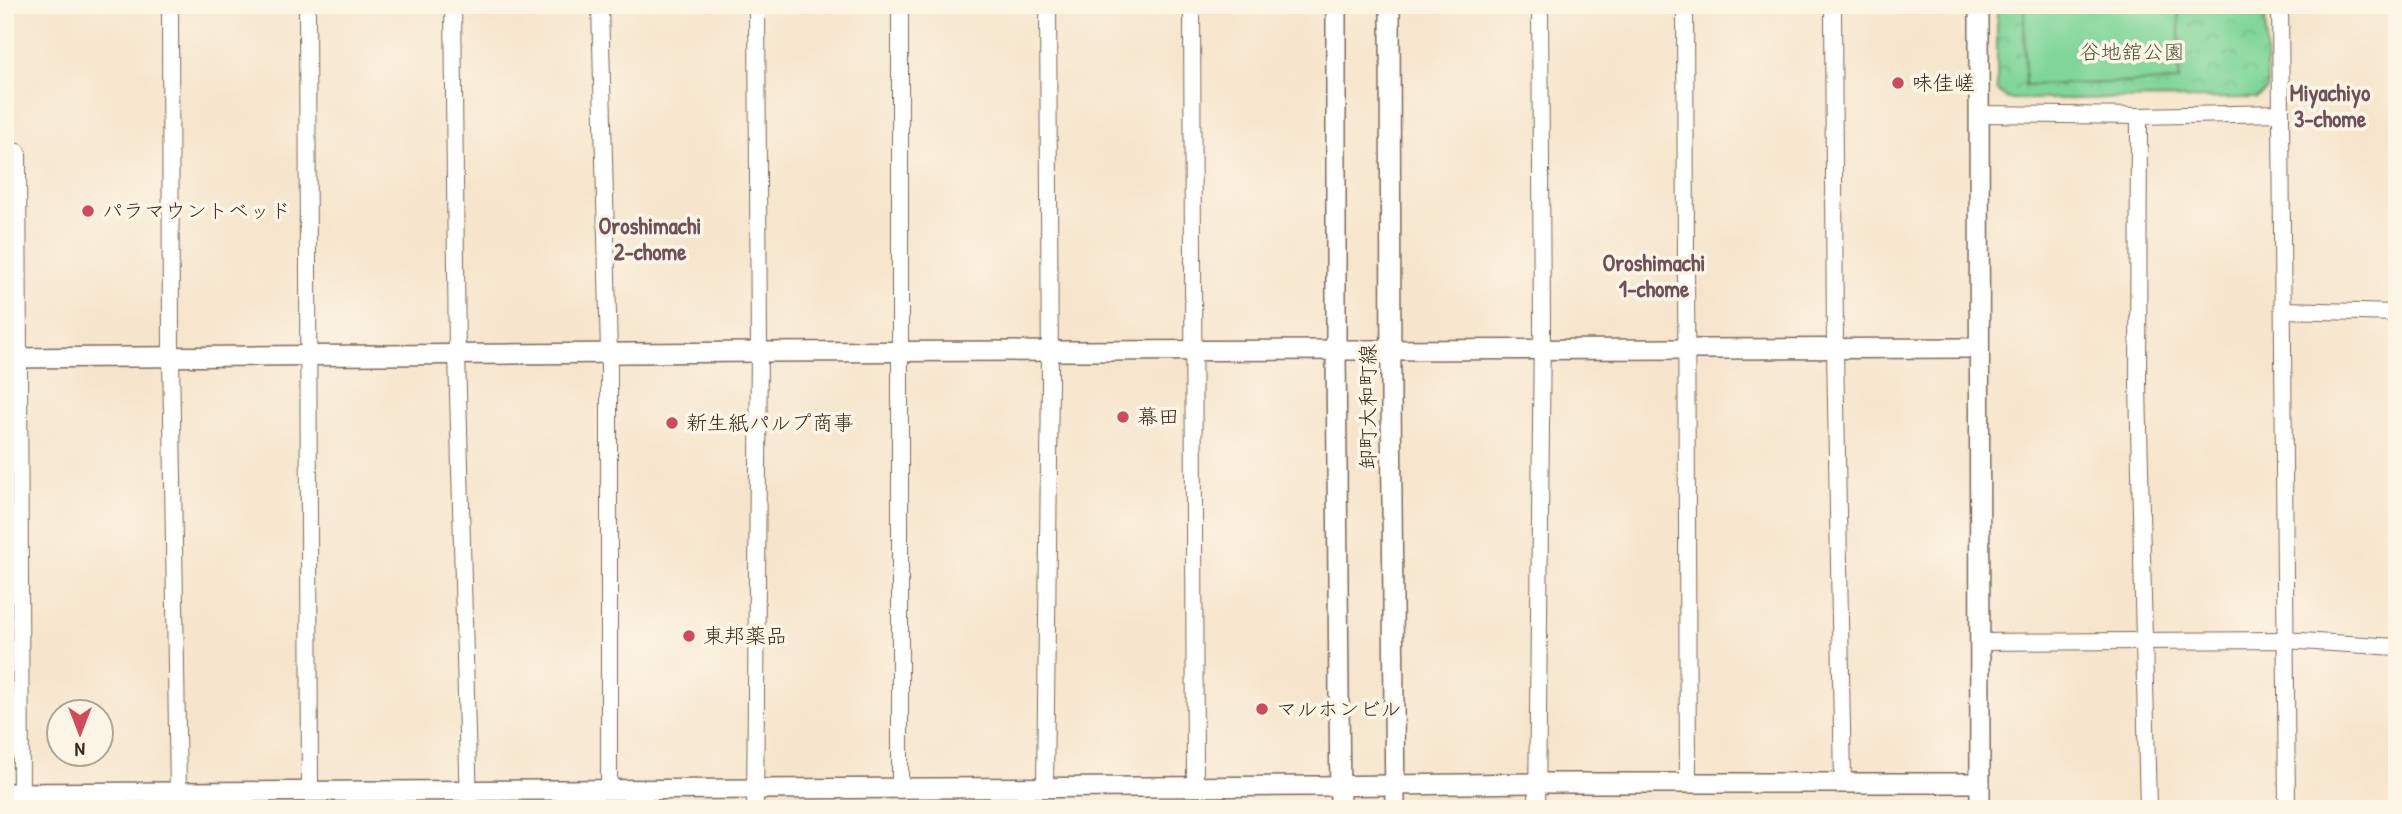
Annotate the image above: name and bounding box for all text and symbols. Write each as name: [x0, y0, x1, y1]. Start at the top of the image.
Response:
park label: 谷地舘公園: [2080, 37, 2185, 66]
place label: 味佳嵯: [1912, 68, 1975, 97]
marker: 味佳嵯: [1890, 75, 1906, 91]
district label: Miyachiyo 3-chome: [2290, 77, 2371, 134]
place label: パラマウントベッド: [102, 196, 291, 225]
marker: パラマウントベッド: [80, 203, 96, 219]
district label: Oroshimachi 2-chome: [599, 210, 701, 267]
district label: Oroshimachi 1-chome: [1603, 247, 1705, 304]
street label: 卸町大和町線: [1353, 344, 1382, 470]
place label: 幕田: [1137, 402, 1179, 431]
place label: 新生紙パルプ商事: [686, 408, 854, 437]
marker: 幕田: [1115, 409, 1131, 425]
marker: 新生紙パルプ商事: [664, 415, 680, 431]
place label: 東邦薬品: [703, 621, 787, 650]
marker: 東邦薬品: [681, 628, 697, 644]
place label: マルホンビル: [1276, 694, 1401, 723]
north arrow: [46, 698, 116, 768]
marker: マルホンビル: [1254, 701, 1270, 717]
text: N: [75, 737, 85, 763]

